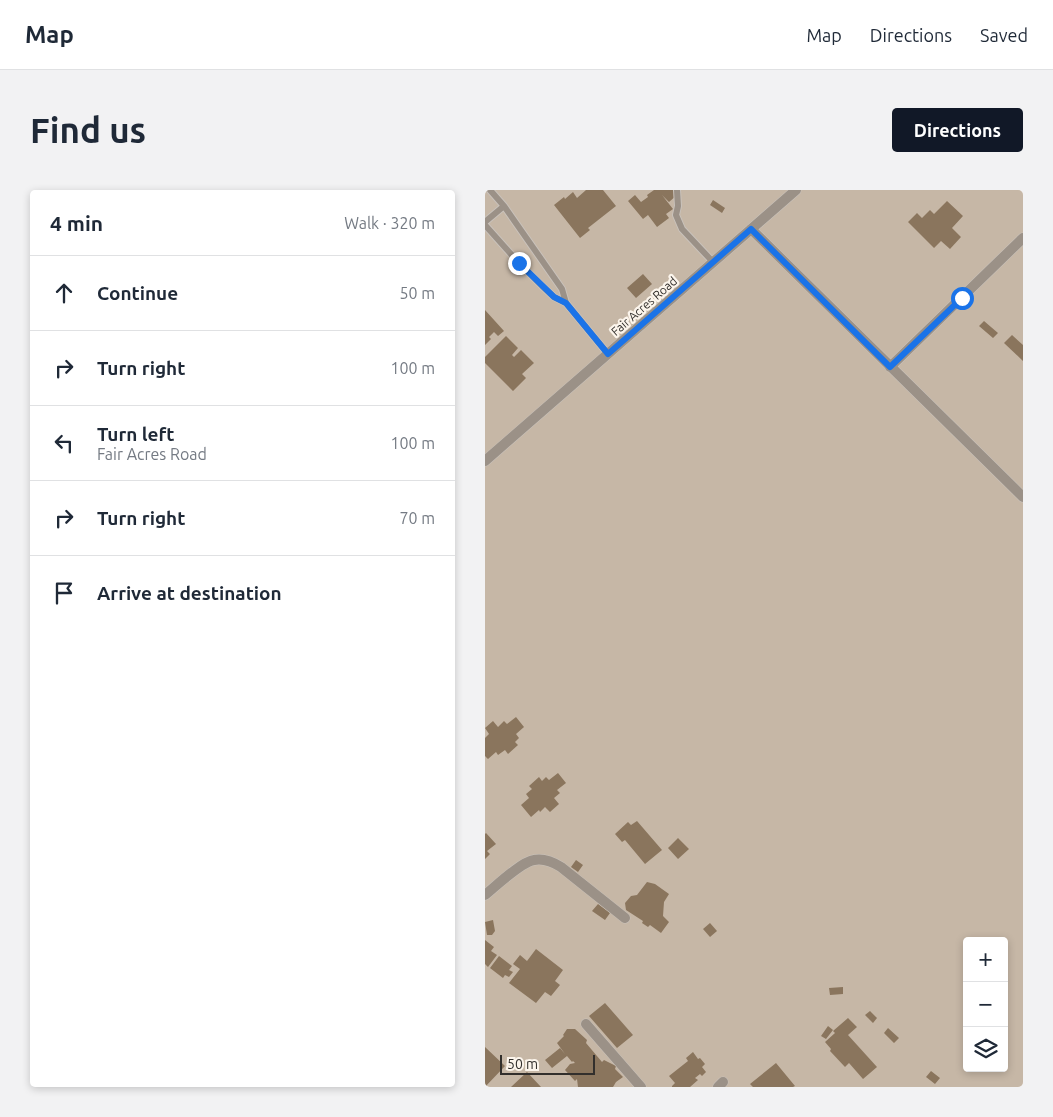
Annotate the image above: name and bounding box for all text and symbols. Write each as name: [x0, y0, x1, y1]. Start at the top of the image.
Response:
text: Map: [25, 21, 74, 48]
text: Map: [806, 25, 842, 45]
text: Directions: [870, 25, 952, 45]
text: Saved: [980, 25, 1028, 45]
button: Directions: [892, 108, 1023, 152]
text: Find us: [30, 110, 146, 150]
text: 4 min: [50, 211, 103, 235]
text: Walk · 320 m: [344, 214, 435, 232]
route end: [508, 252, 531, 275]
street label: Fair Acres Road: [609, 274, 679, 338]
icon: ahead: [50, 279, 78, 307]
text: Continue: [97, 282, 178, 304]
text: 50 m: [399, 284, 435, 302]
route start: [951, 287, 974, 310]
icon: right: [50, 354, 78, 382]
text: Turn right: [97, 357, 185, 379]
text: 100 m: [390, 359, 435, 377]
text: Turn left: [97, 423, 175, 445]
icon: left: [50, 429, 78, 457]
text: 100 m: [390, 434, 435, 452]
text: Fair Acres Road: [97, 445, 207, 463]
icon: right: [50, 504, 78, 532]
text: Turn right: [97, 507, 185, 529]
text: 70 m: [399, 509, 435, 527]
icon: arrive: [50, 579, 78, 607]
text: Arrive at destination: [97, 582, 282, 604]
map controls: [963, 937, 1008, 1072]
button: +: [963, 937, 1008, 982]
button: −: [963, 982, 1008, 1027]
button: layers: [963, 1027, 1008, 1072]
scale bar: [500, 1052, 595, 1075]
text: 50 m: [507, 1056, 538, 1072]

